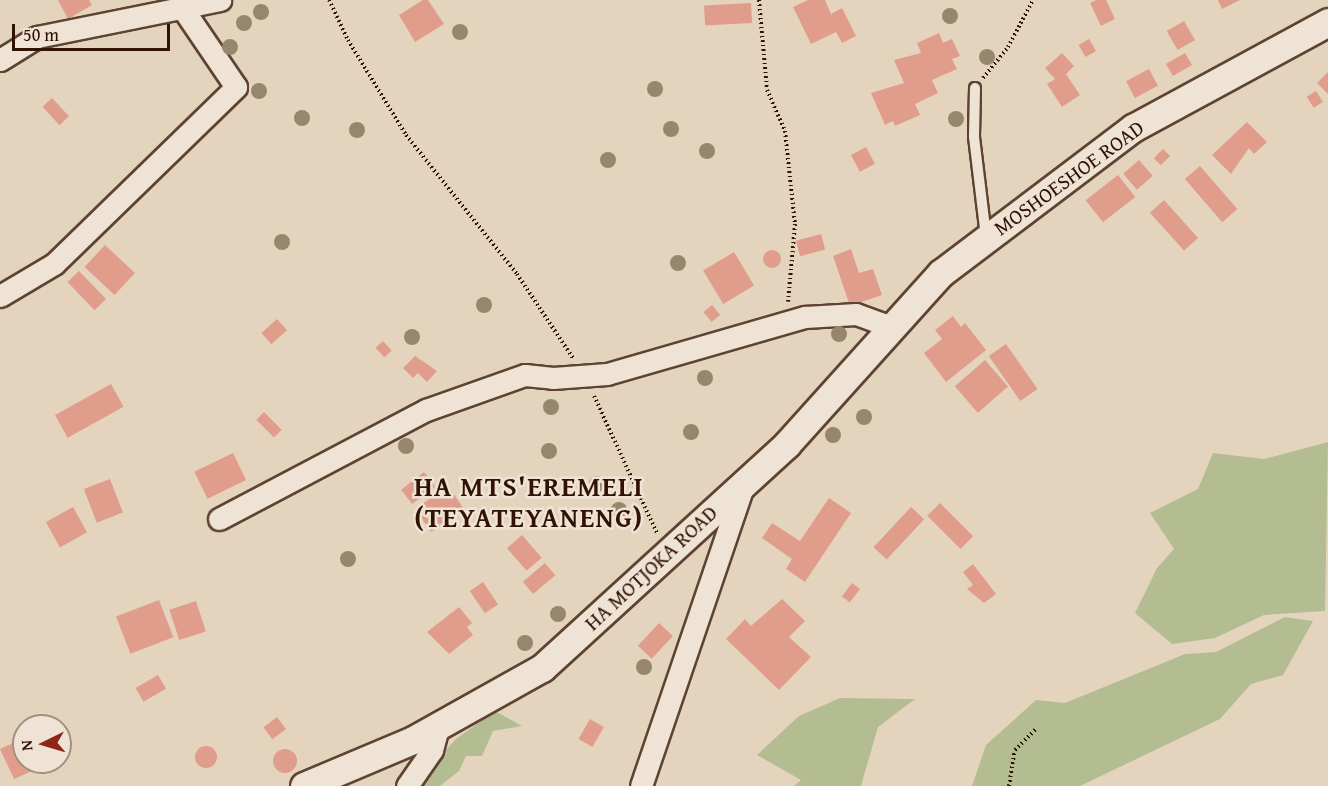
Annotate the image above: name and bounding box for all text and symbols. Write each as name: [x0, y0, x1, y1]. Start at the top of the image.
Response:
scale bar: [15, 12, 172, 50]
text: 50 m: [23, 21, 59, 48]
street label: MOSHOESHOE ROAD: [989, 115, 1149, 241]
district label: HA MTS'EREMELI (TEYATEYANENG): [414, 470, 644, 533]
street label: HA MOTJOKA ROAD: [580, 500, 722, 636]
north arrow: [12, 714, 72, 774]
text: N: [14, 739, 38, 752]

